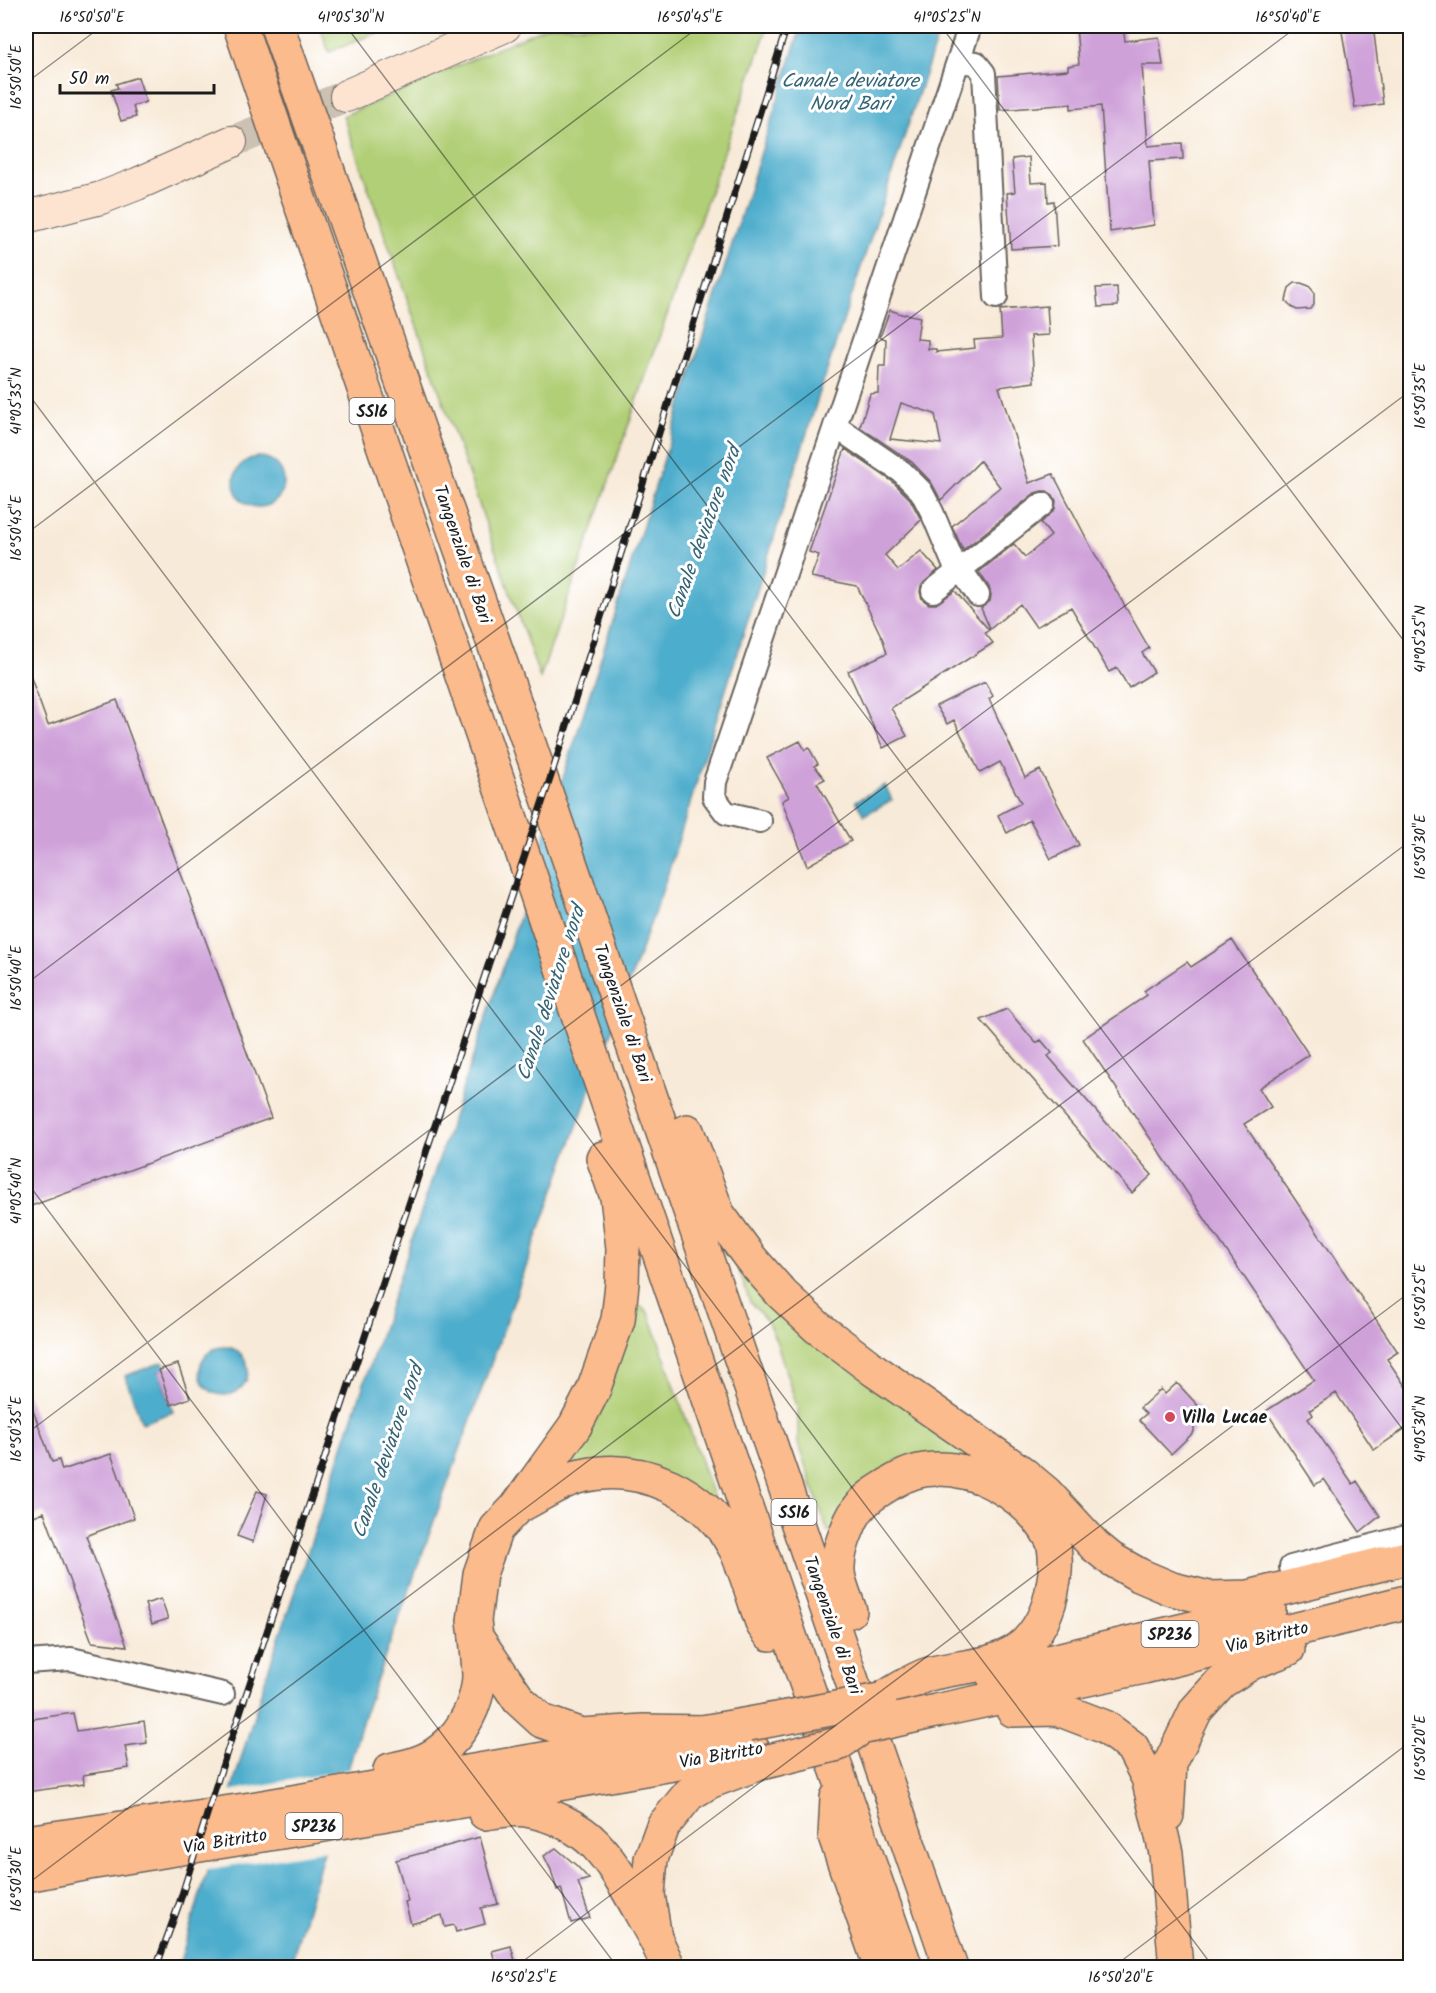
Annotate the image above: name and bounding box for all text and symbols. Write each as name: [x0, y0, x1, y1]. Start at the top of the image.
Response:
text: 16°50'50"E: [59, 6, 126, 30]
text: 41°05'30"N: [318, 6, 384, 30]
text: 16°50'45"E: [657, 6, 724, 30]
text: 41°05'25"N: [913, 6, 981, 30]
text: 16°50'40"E: [1255, 6, 1322, 30]
text: 16°50'50"E: [5, 43, 29, 110]
scale bar: [60, 57, 214, 95]
text: 50 m: [69, 65, 109, 94]
water label: Canale deviatore Nord Bari: [781, 66, 921, 121]
text: 16°50'35"E: [1409, 362, 1433, 429]
text: 41°05'35"N: [5, 367, 29, 435]
road number: SS16: [350, 398, 394, 424]
water label: Canale deviatore nord: [659, 437, 753, 623]
street label: Tangenziale di Bari: [424, 481, 499, 628]
text: 16°50'45"E: [5, 494, 29, 561]
text: 41°05'25"N: [1409, 605, 1433, 673]
text: 16°50'30"E: [1409, 813, 1433, 880]
water label: Canale deviatore nord: [509, 898, 597, 1085]
street label: Tangenziale di Bari: [584, 940, 659, 1087]
text: 16°50'40"E: [5, 944, 29, 1011]
text: 41°05'40"N: [5, 1158, 29, 1224]
text: 16°50'25"E: [1409, 1263, 1433, 1330]
water label: Canale deviatore nord: [344, 1356, 435, 1543]
text: 16°50'35"E: [5, 1395, 29, 1462]
text: 41°05'30"N: [1409, 1396, 1433, 1462]
place label: Villa Lucae: [1182, 1404, 1267, 1433]
marker: Villa Lucae: [1163, 1410, 1177, 1424]
road number: SS16: [772, 1499, 816, 1525]
street label: Tangenziale di Bari: [794, 1552, 869, 1699]
street label: Via Bitritto: [1223, 1614, 1312, 1663]
road number: SP236: [1142, 1621, 1198, 1647]
text: 16°50'20"E: [1409, 1714, 1433, 1781]
street label: Via Bitritto: [677, 1735, 765, 1778]
road number: SP236: [286, 1813, 342, 1839]
street label: Via Bitritto: [181, 1822, 269, 1863]
text: 16°50'30"E: [5, 1845, 29, 1912]
text: 16°50'25"E: [491, 1966, 558, 1990]
text: 16°50'20"E: [1088, 1966, 1155, 1990]

